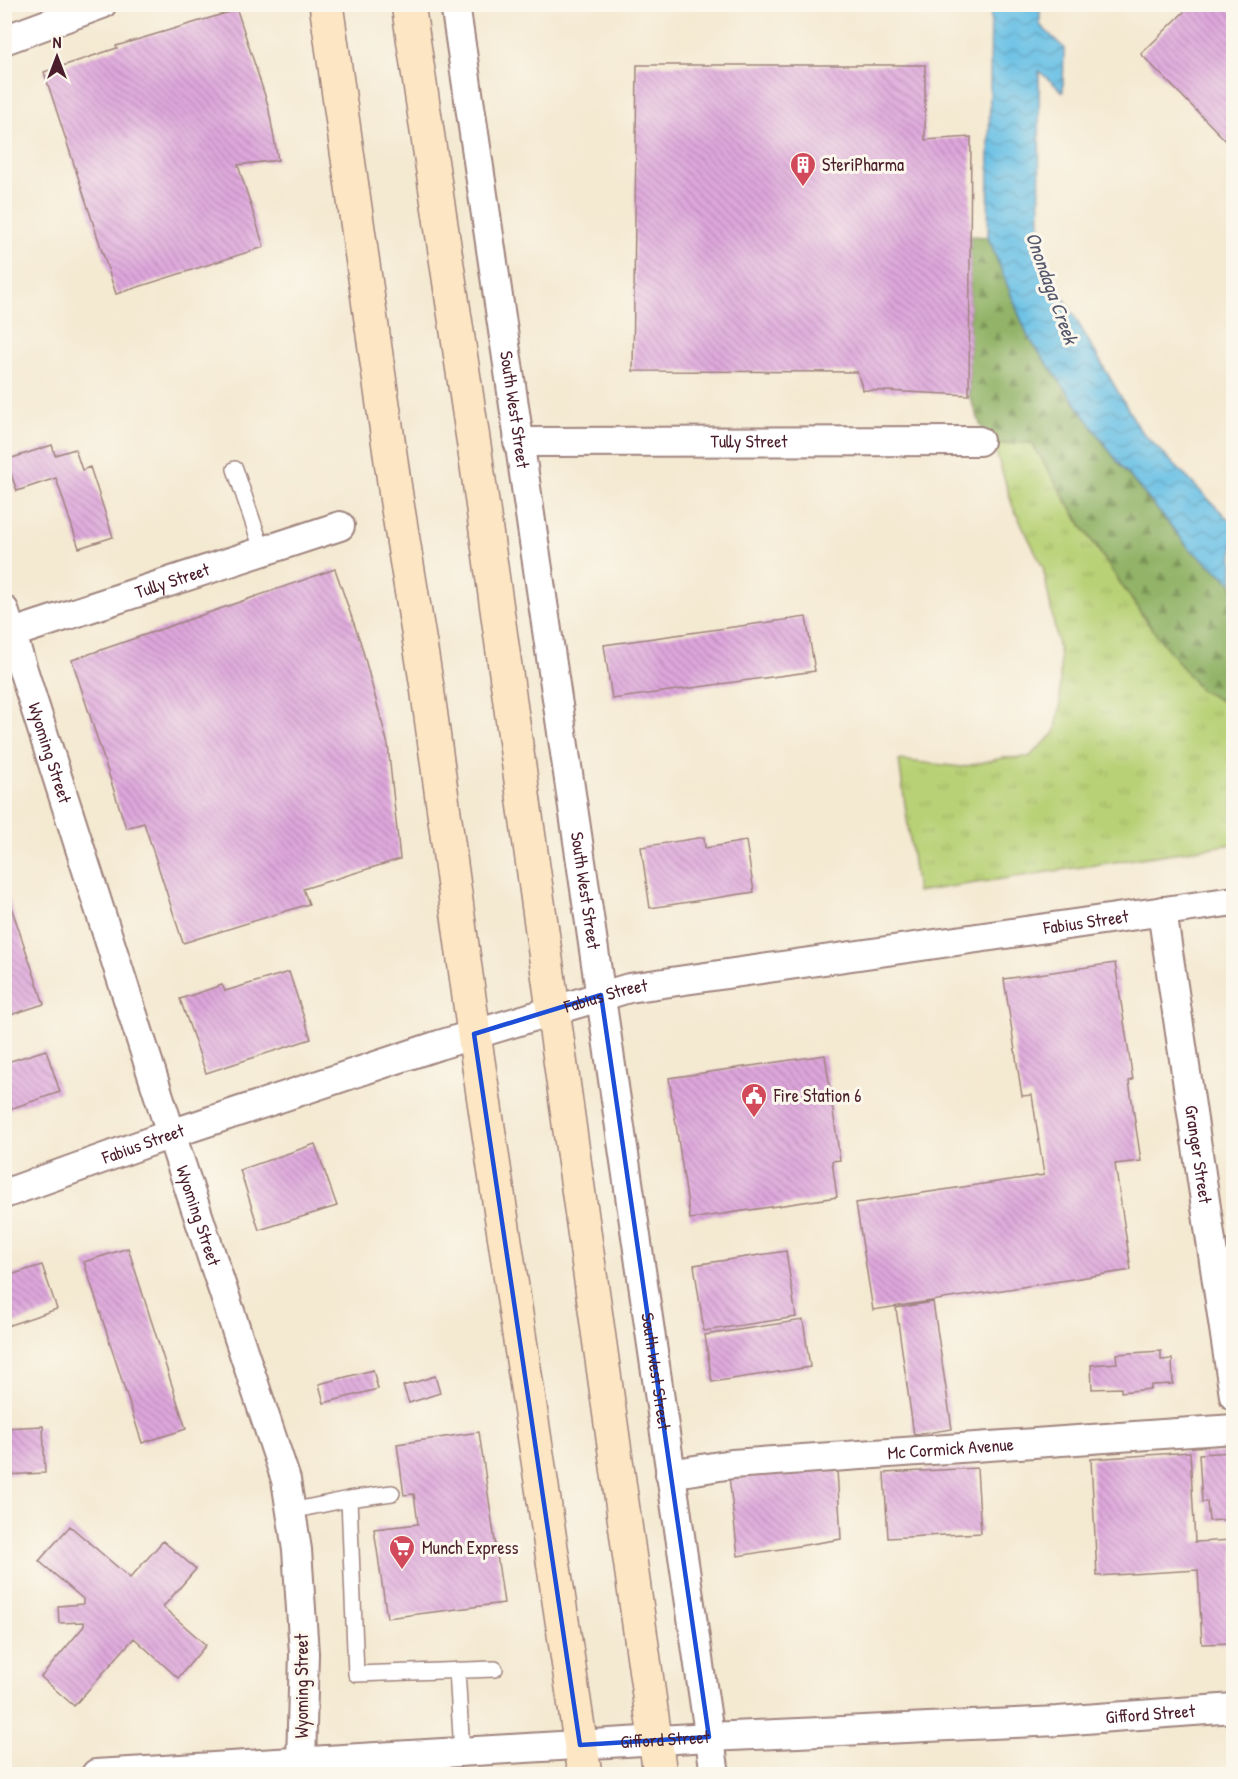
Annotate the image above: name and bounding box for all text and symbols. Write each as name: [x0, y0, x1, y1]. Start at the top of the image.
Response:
north arrow: [27, 27, 87, 87]
text: N: [53, 31, 62, 53]
building icon: SteriPharma: [788, 150, 818, 188]
place label: SteriPharma: [822, 152, 904, 177]
water label: Onondaga Creek: [1019, 228, 1086, 349]
street label: South West Street: [494, 349, 536, 471]
street label: Tully Street: [710, 428, 788, 454]
street label: Tully Street: [132, 556, 213, 604]
street label: Wyoming Street: [22, 699, 78, 807]
street label: South West Street: [565, 830, 607, 951]
street label: Fabius Street: [1041, 903, 1131, 940]
street label: Fabius Street: [560, 972, 650, 1019]
public building icon: Fire Station 6: [739, 1081, 769, 1119]
place label: Fire Station 6: [773, 1083, 861, 1108]
street label: Granger Street: [1179, 1103, 1218, 1206]
street label: Fabius Street: [98, 1117, 188, 1170]
street label: Wyoming Street: [170, 1162, 227, 1270]
street label: South West Street: [635, 1311, 677, 1432]
street label: Mc Cormick Avenue: [887, 1431, 1015, 1465]
supermarket icon: Munch Express: [387, 1533, 417, 1571]
place label: Munch Express: [422, 1535, 518, 1560]
street label: Wyoming Street: [289, 1633, 314, 1738]
street label: Gifford Street: [1105, 1698, 1197, 1729]
street label: Gifford Street: [620, 1724, 711, 1754]

